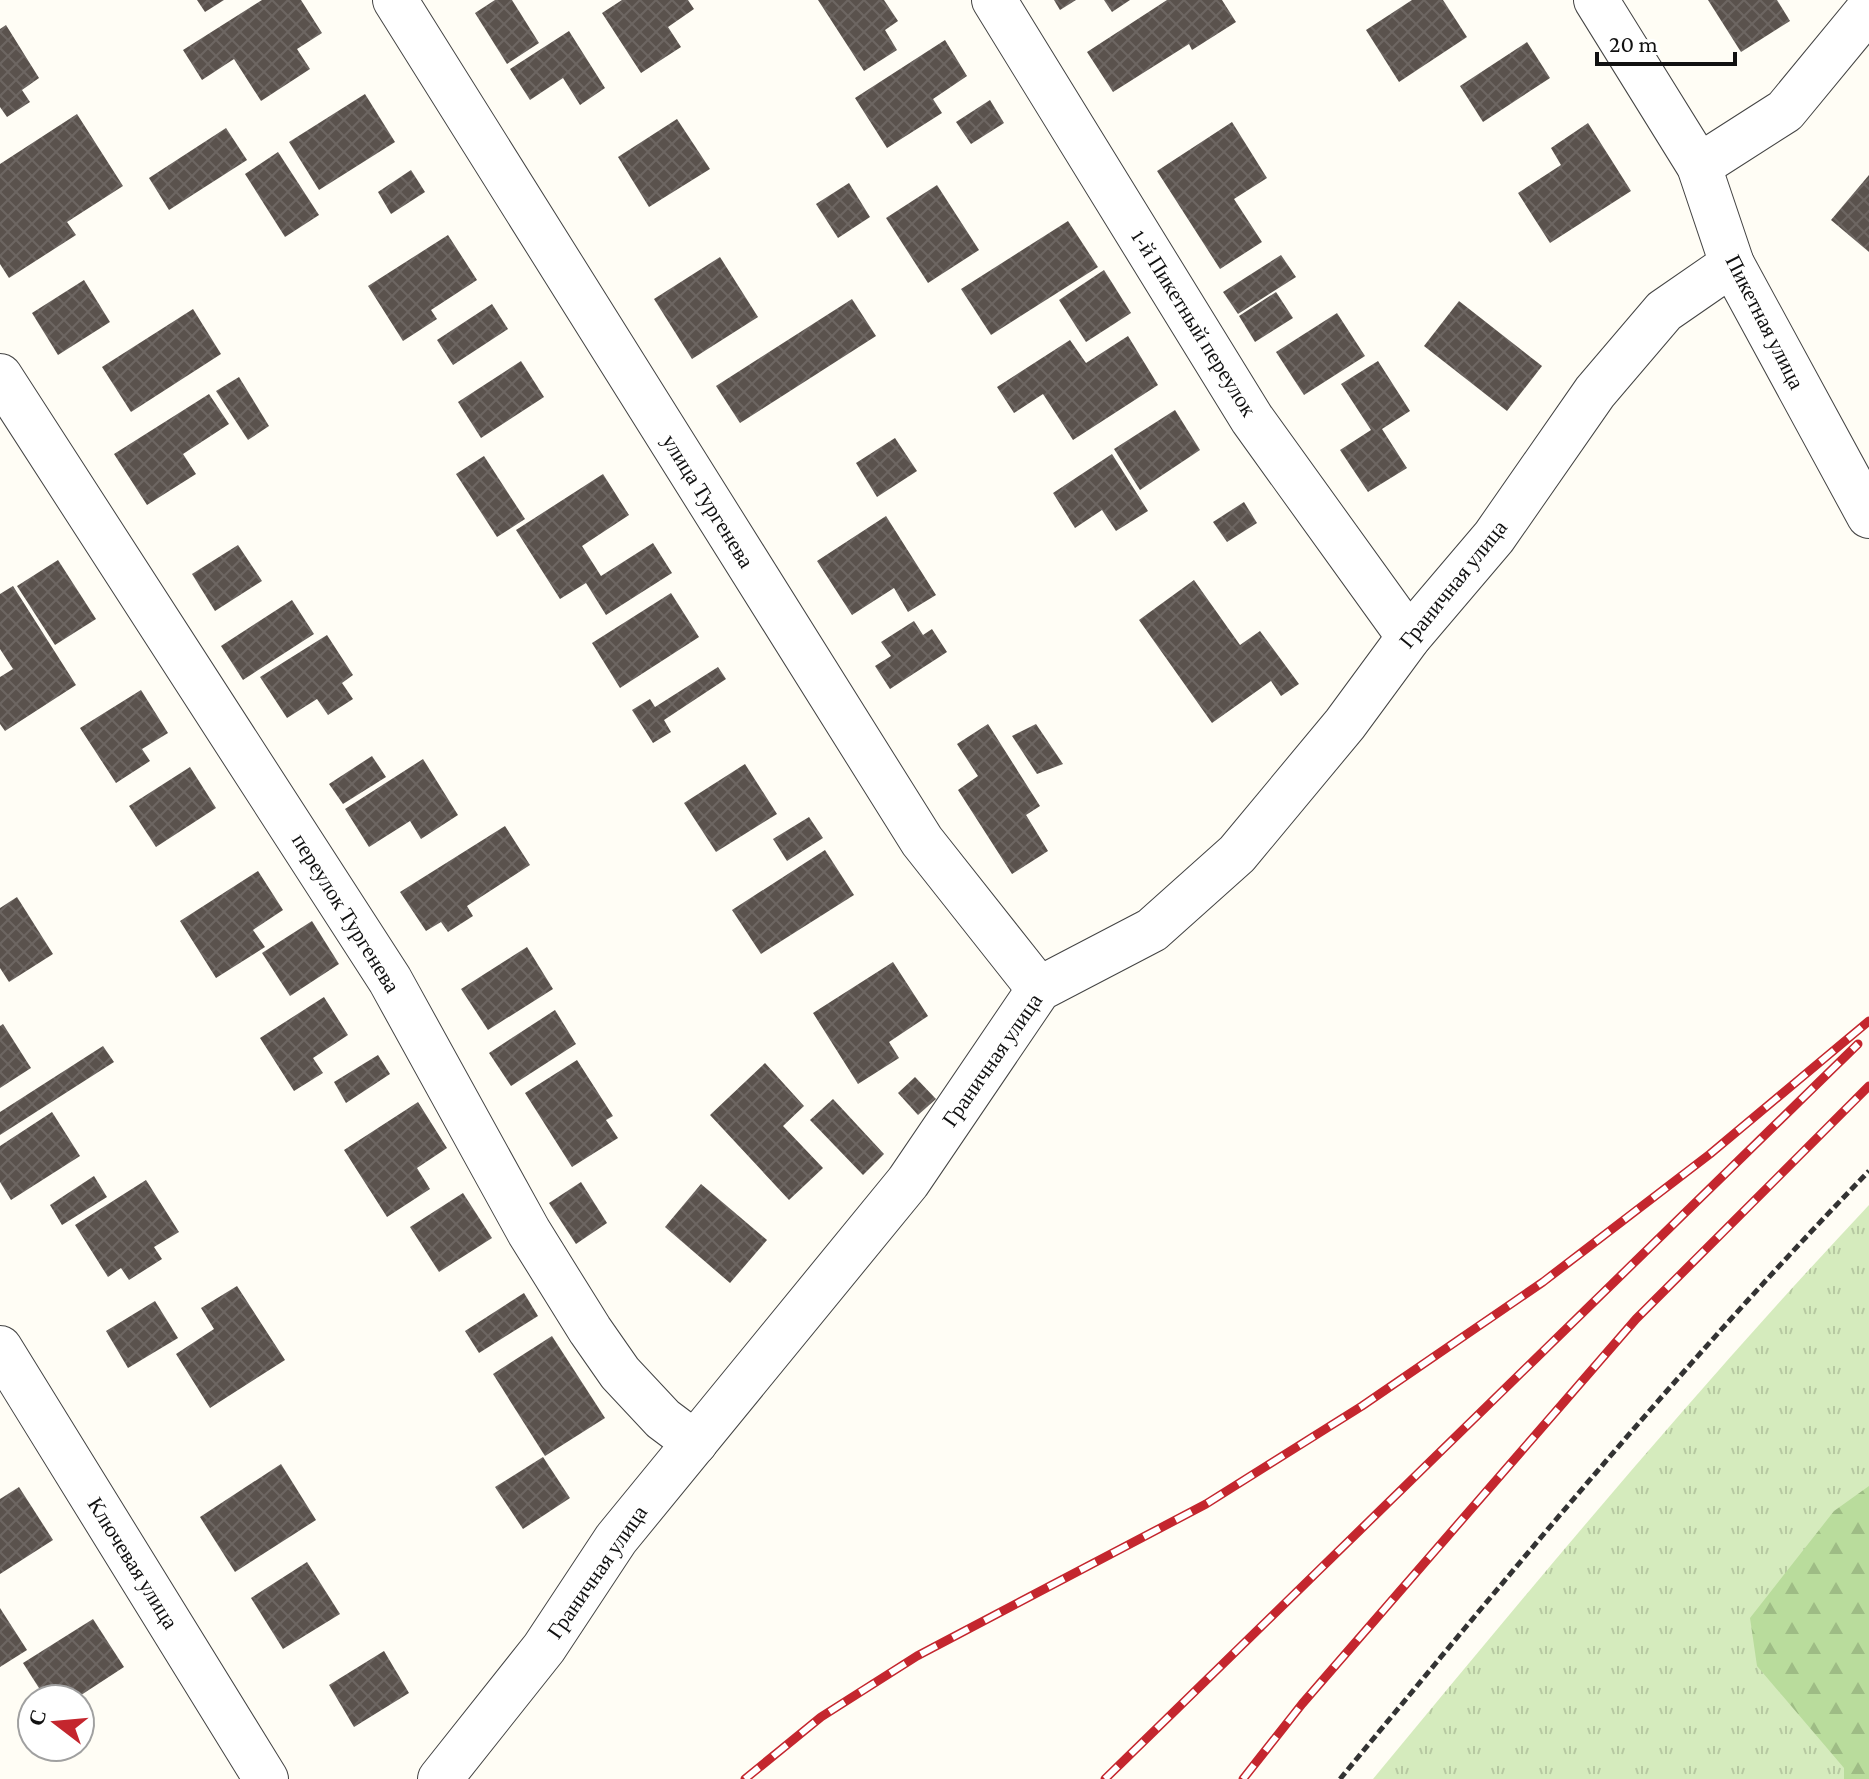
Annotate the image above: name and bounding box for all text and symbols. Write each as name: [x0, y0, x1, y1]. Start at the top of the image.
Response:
scale bar: [1597, 16, 1735, 66]
text: 20 m: [1609, 30, 1658, 57]
street label: 1-й Пикетный переулок: [1126, 225, 1262, 421]
street label: Пикетная улица: [1720, 251, 1810, 393]
street label: улица Тургенева: [657, 430, 759, 573]
street label: Граничная улица: [1394, 515, 1512, 653]
street label: переулок Тургенева: [287, 829, 405, 997]
street label: Граничная улица: [937, 988, 1047, 1131]
street label: Ключевая улица: [83, 1493, 184, 1634]
street label: Граничная улица: [542, 1500, 652, 1643]
north arrow: [16, 1683, 96, 1763]
text: С: [23, 1707, 51, 1729]

